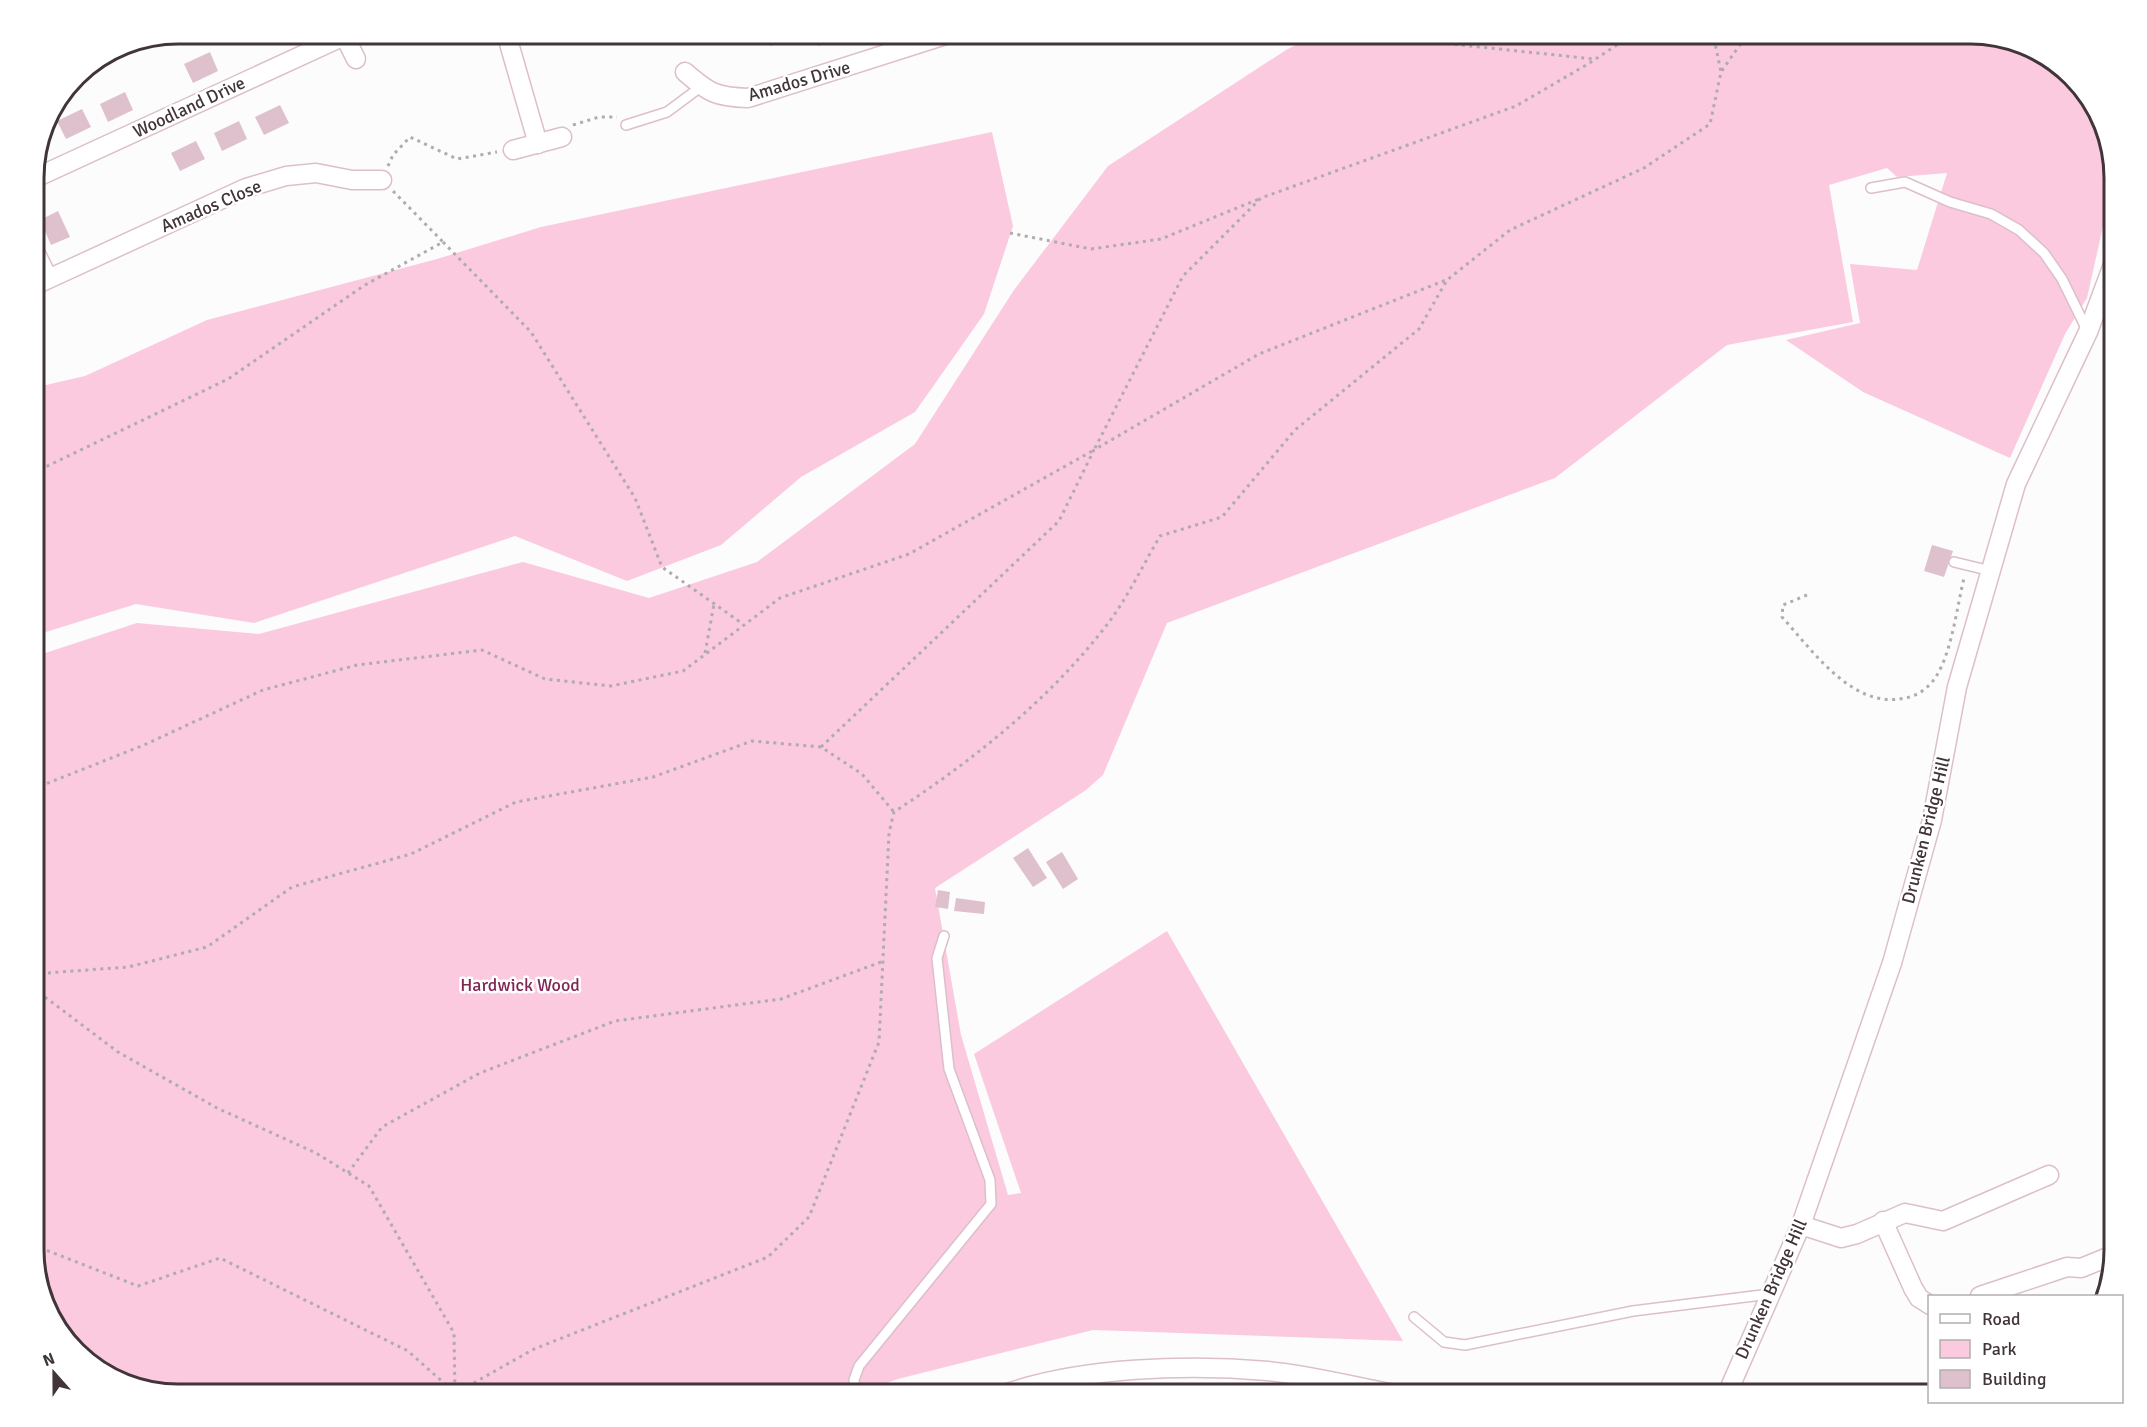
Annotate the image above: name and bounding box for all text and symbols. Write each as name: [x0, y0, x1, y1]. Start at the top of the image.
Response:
street label: Amados Drive: [745, 56, 853, 106]
street label: Woodland Drive: [130, 71, 248, 143]
street label: Amados Close: [157, 175, 265, 237]
street label: Drunken Bridge Hill: [1897, 754, 1955, 906]
park label: Hardwick Wood: [460, 974, 580, 996]
street label: Drunken Bridge Hill: [1730, 1215, 1812, 1363]
legend: [1928, 1295, 2123, 1403]
text: Road: [1982, 1308, 2021, 1330]
text: Park: [1982, 1338, 2017, 1360]
north arrow: [24, 1343, 84, 1403]
text: N: [40, 1349, 58, 1371]
text: Building: [1982, 1368, 2046, 1390]

